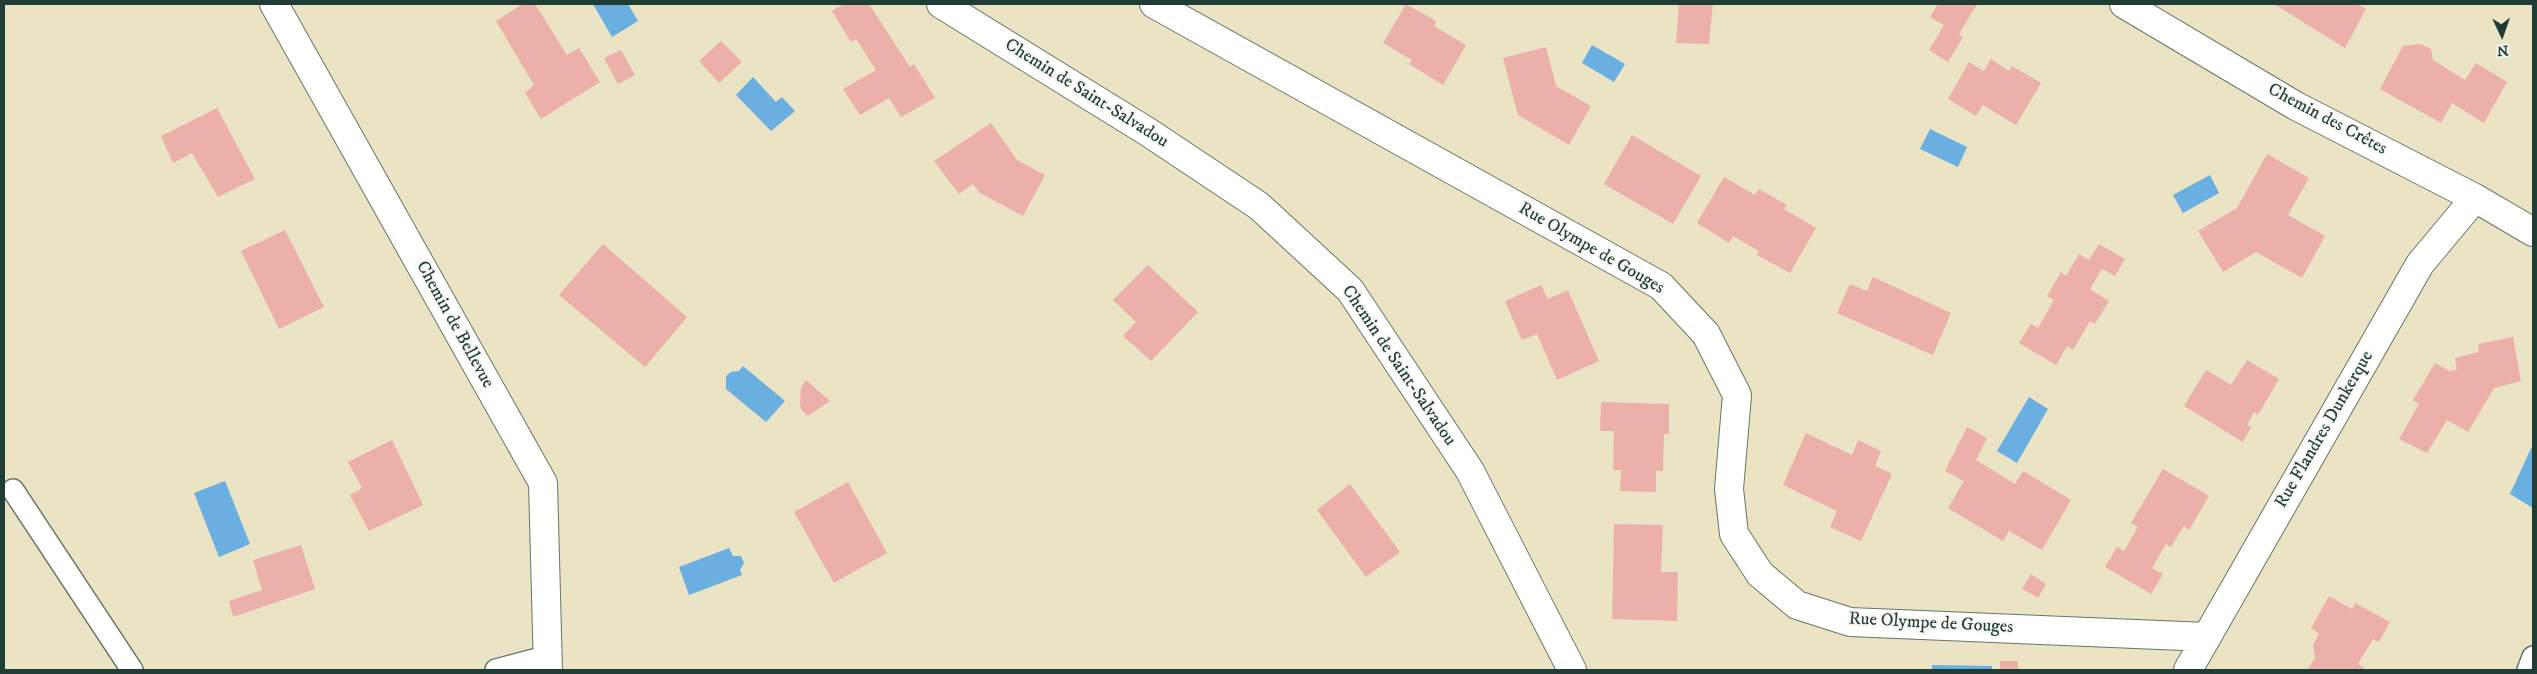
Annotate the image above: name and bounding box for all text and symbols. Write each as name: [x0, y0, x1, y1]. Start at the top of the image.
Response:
north arrow: [2477, 10, 2527, 60]
street label: Chemin de Saint-Salvadou: [1000, 35, 1172, 153]
text: N: [2497, 41, 2509, 59]
street label: Chemin des Crêtes: [2264, 80, 2390, 160]
street label: Rue Olympe de Gouges: [1514, 198, 1668, 300]
street label: Chemin de Bellevue: [410, 258, 498, 392]
street label: Chemin de Saint-Salvadou: [1336, 282, 1460, 450]
street label: Rue Flandres Dunkerque: [2271, 348, 2379, 512]
street label: Rue Olympe de Gouges: [1848, 609, 2014, 639]

